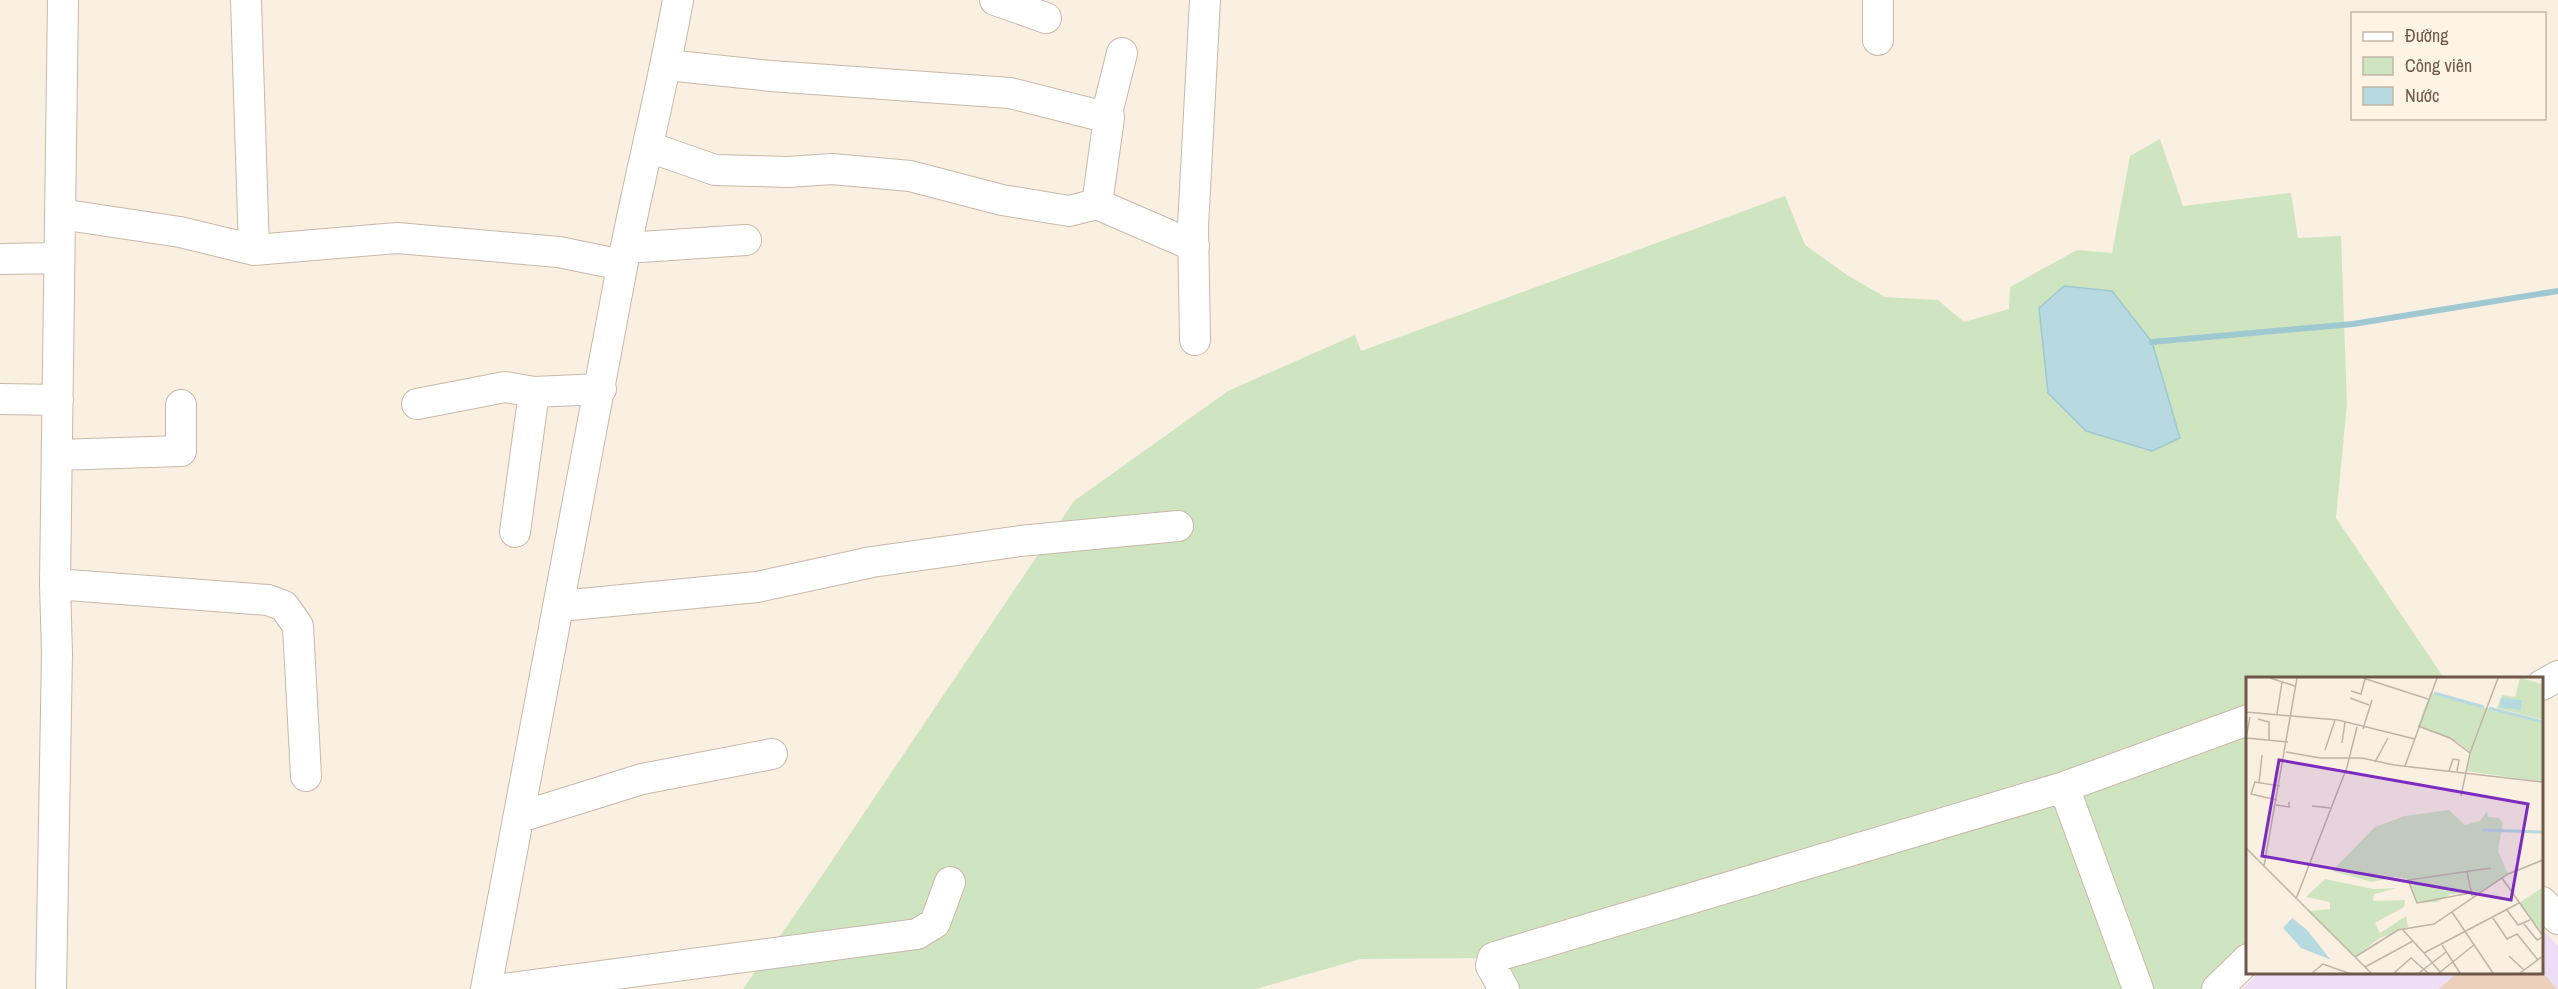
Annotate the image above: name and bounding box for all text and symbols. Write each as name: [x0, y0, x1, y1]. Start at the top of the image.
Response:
legend: [2351, 12, 2546, 120]
text: Đường: [2405, 23, 2449, 48]
text: Công viên: [2405, 53, 2472, 78]
text: Nước: [2405, 83, 2439, 108]
inset map: [2246, 677, 2543, 974]

